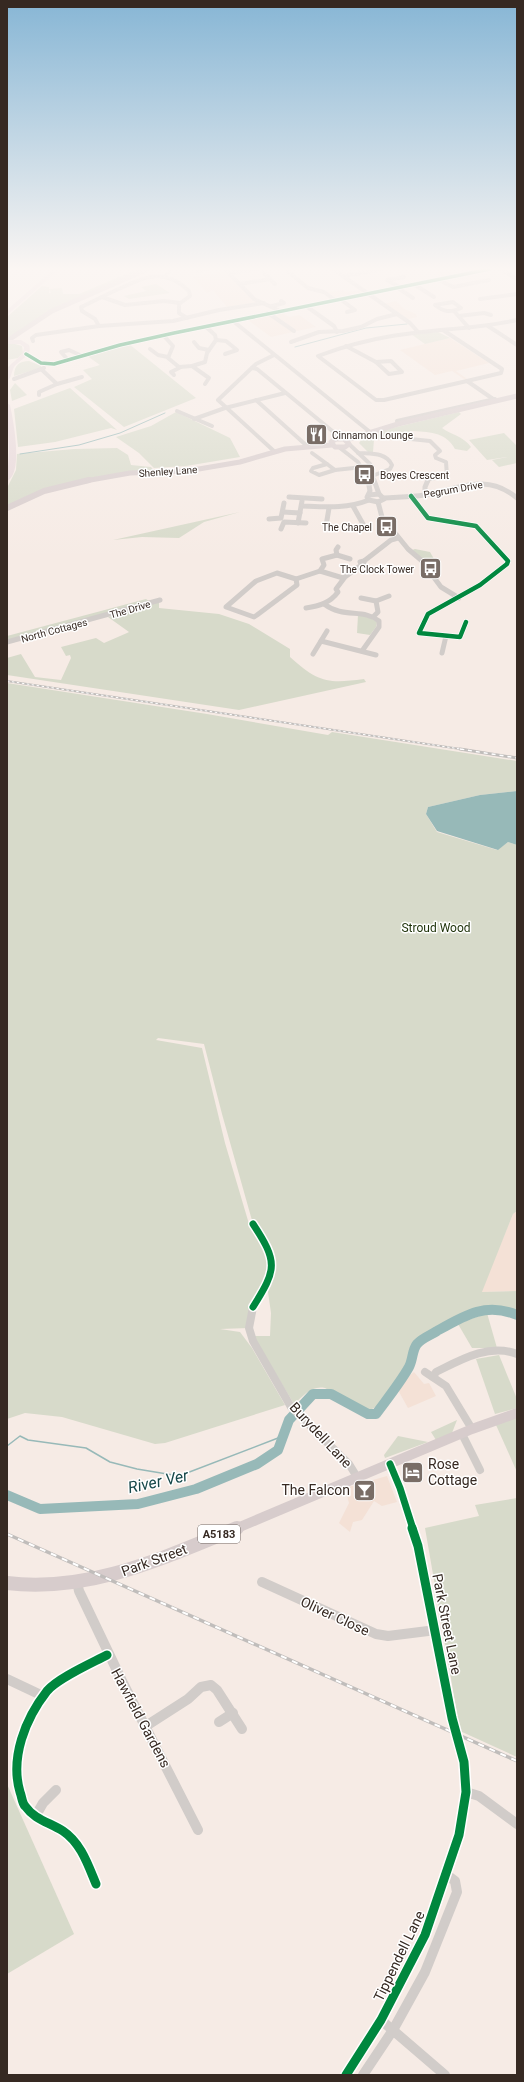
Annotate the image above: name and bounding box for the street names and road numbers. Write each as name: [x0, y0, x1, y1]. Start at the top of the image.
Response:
street label: Shenley Lane: [138, 464, 198, 479]
street label: Pegrum Drive: [423, 479, 483, 500]
street label: The Drive: [109, 598, 152, 621]
street label: North Cottages: [20, 616, 88, 645]
street label: Burydell Lane: [287, 1399, 355, 1471]
road number: A5183: [198, 1525, 240, 1543]
street label: Park Street: [119, 1541, 189, 1579]
street label: Park Street Lane: [429, 1572, 465, 1676]
street label: Oliver Close: [298, 1593, 372, 1639]
street label: Hawfield Gardens: [108, 1666, 174, 1770]
street label: Tippendell Lane: [370, 1908, 428, 2004]

